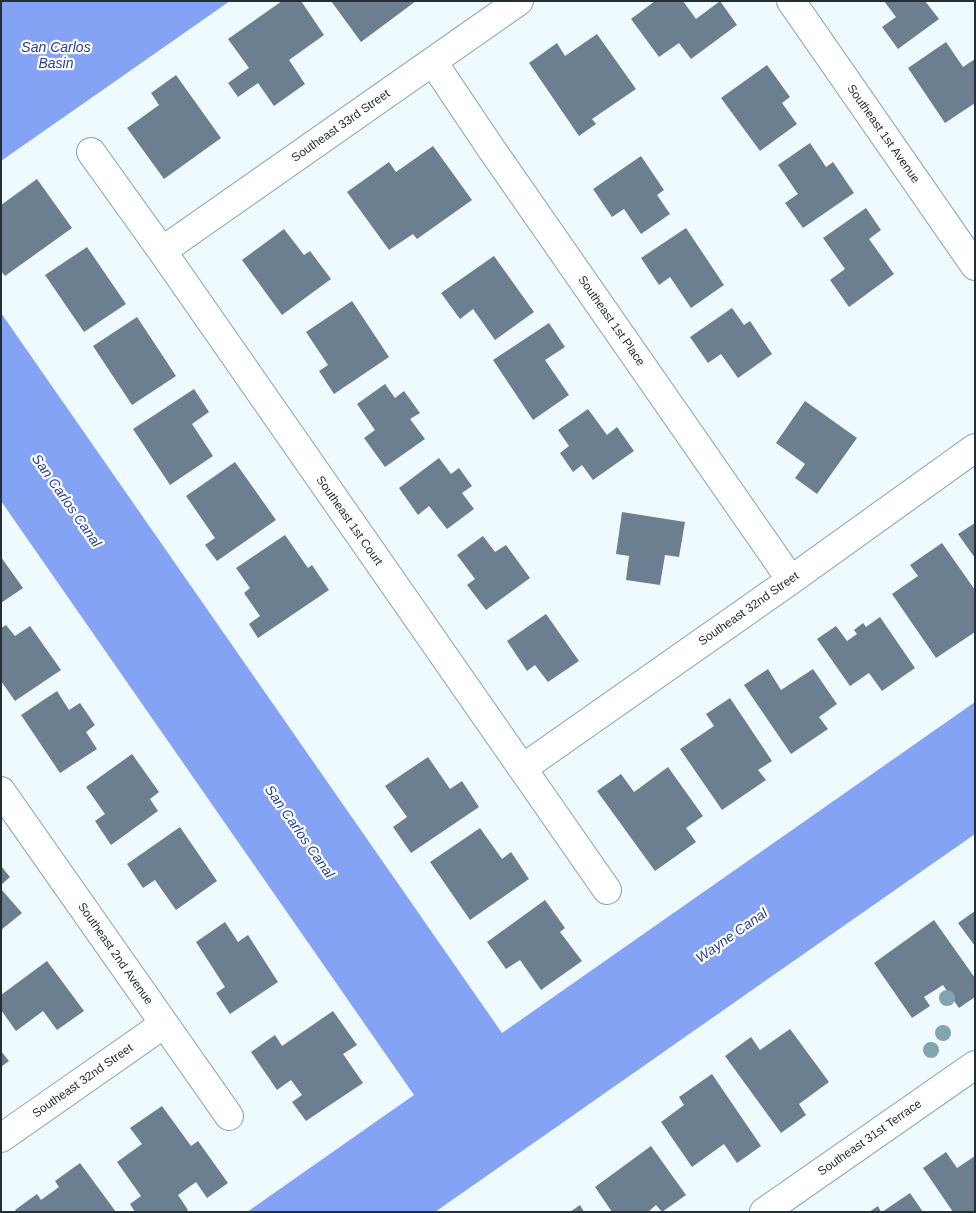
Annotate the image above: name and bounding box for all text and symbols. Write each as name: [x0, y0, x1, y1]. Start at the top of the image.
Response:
water label: San Carlos Basin: [21, 40, 91, 72]
street label: Southeast 1st Avenue: [843, 82, 923, 186]
street label: Southeast 33rd Street: [289, 87, 393, 165]
street label: Southeast 1st Place: [574, 273, 648, 369]
water label: San Carlos Canal: [28, 451, 104, 551]
street label: Southeast 1st Court: [313, 473, 385, 569]
street label: Southeast 32nd Street: [696, 569, 802, 649]
water label: San Carlos Canal: [261, 782, 337, 882]
street label: Southeast 2nd Avenue: [74, 900, 156, 1008]
water label: Wayne Canal: [693, 905, 771, 967]
street label: Southeast 32nd Street: [30, 1041, 136, 1121]
street label: Southeast 31st Terrace: [815, 1097, 925, 1179]

